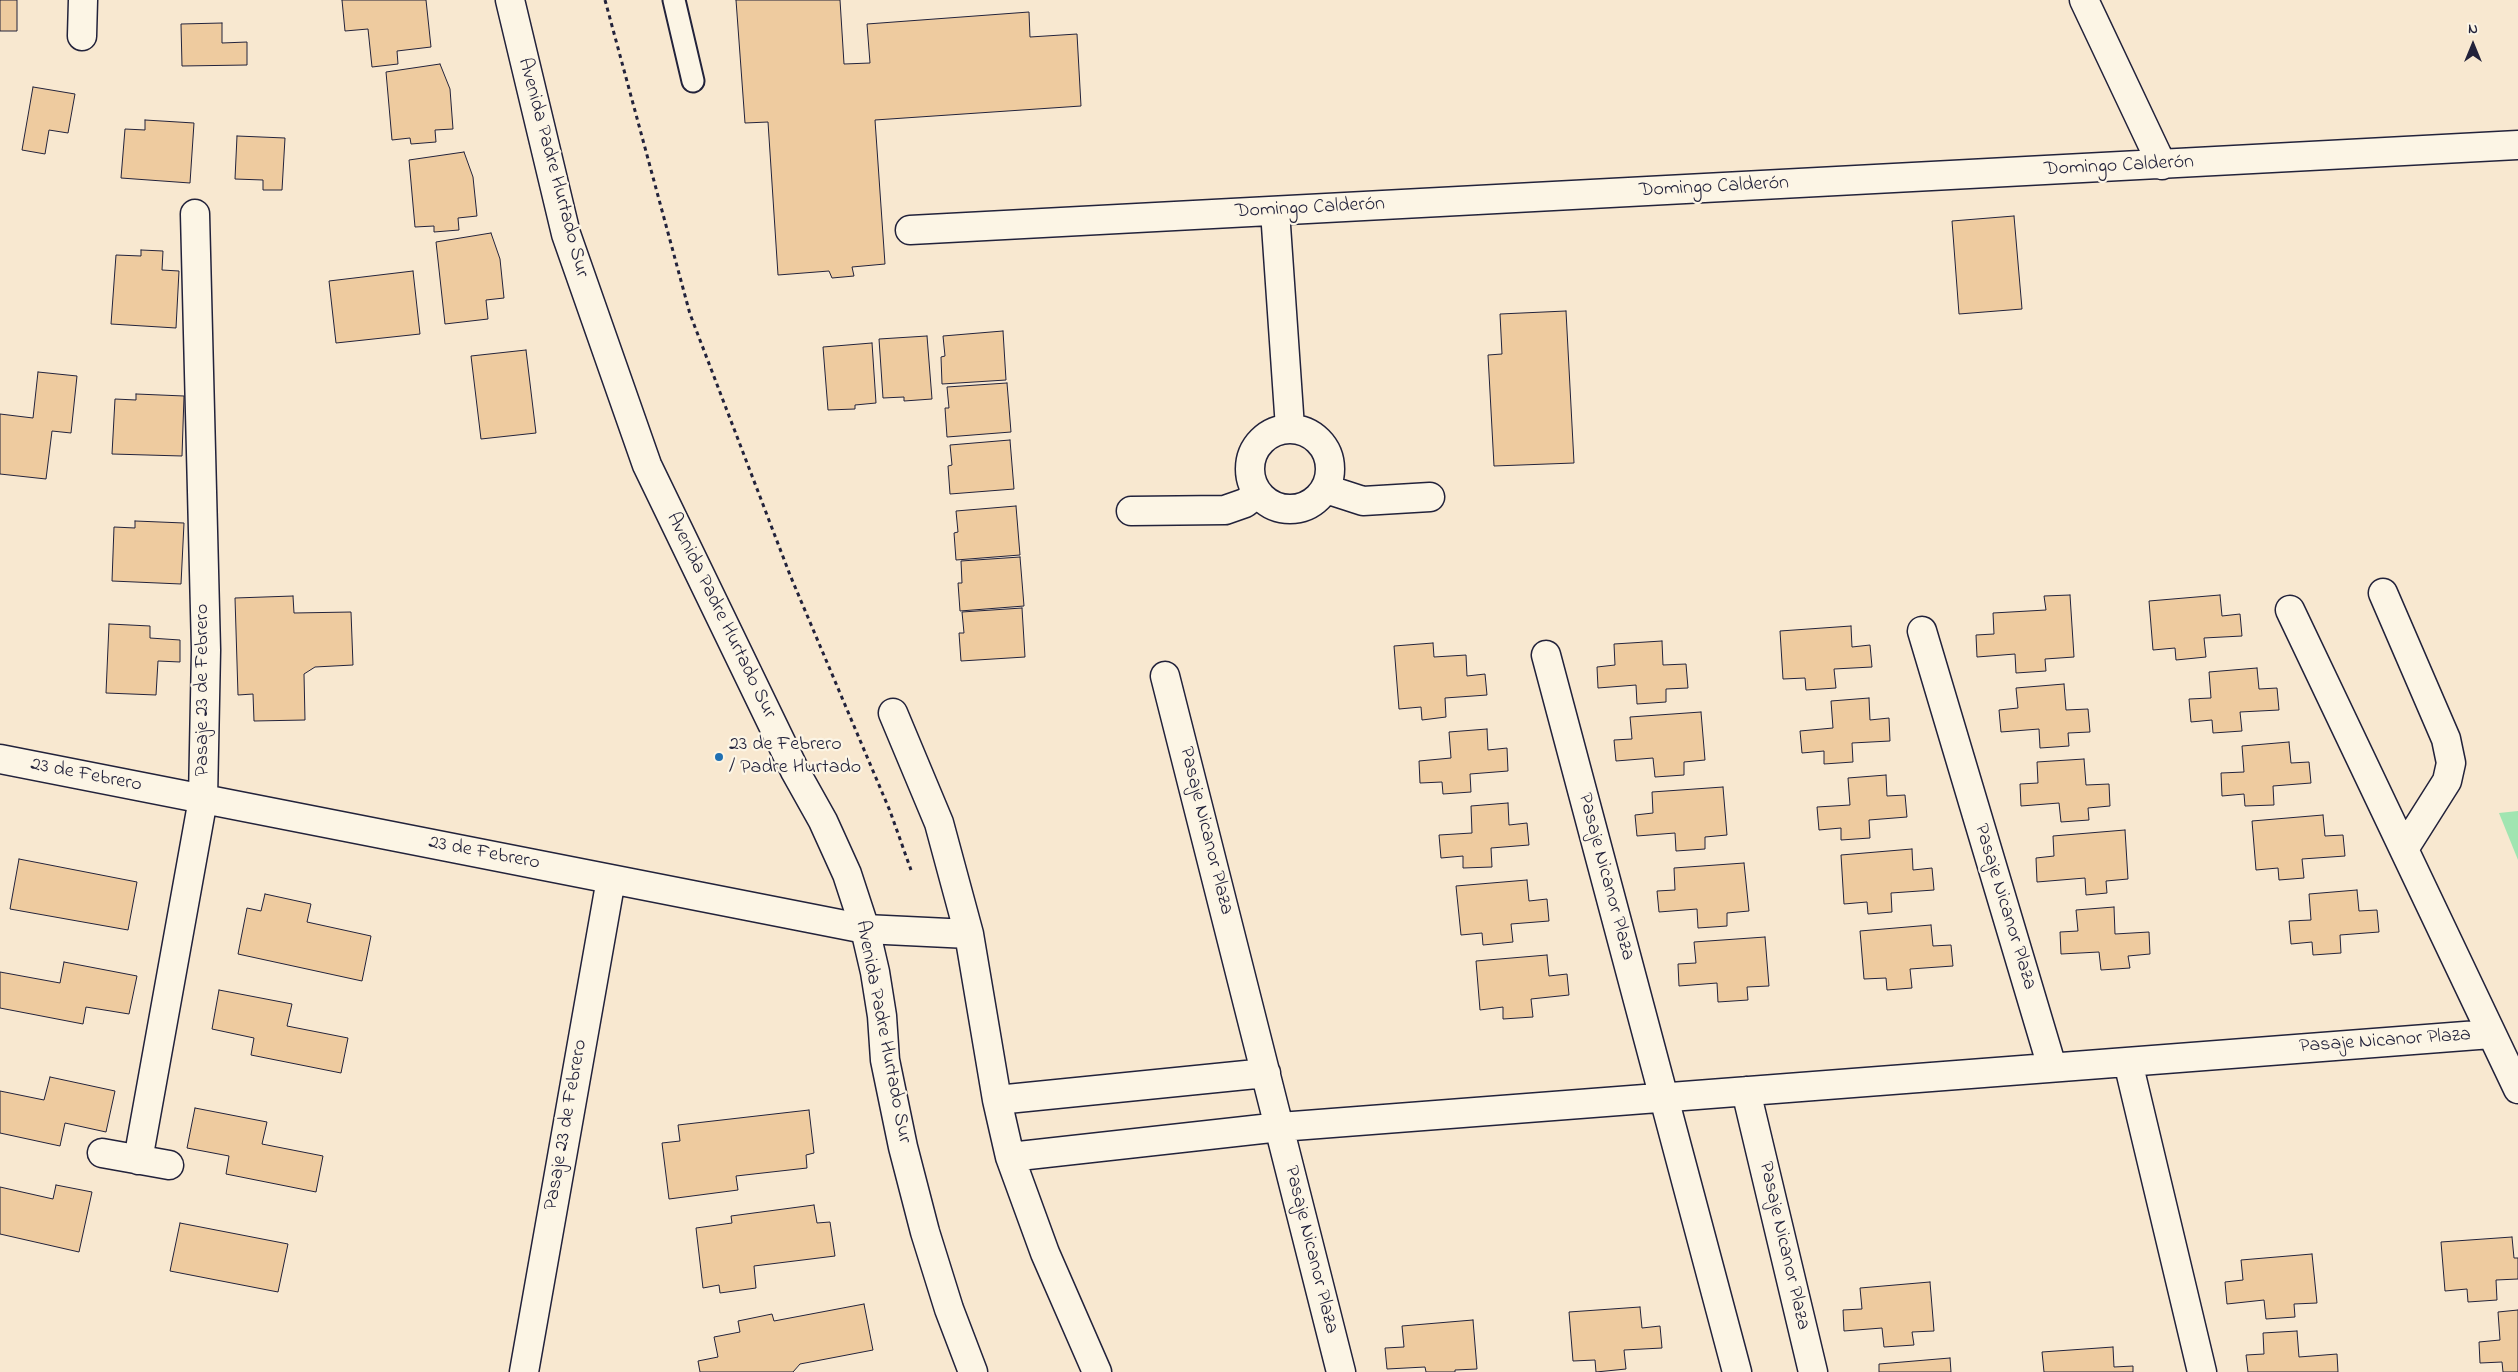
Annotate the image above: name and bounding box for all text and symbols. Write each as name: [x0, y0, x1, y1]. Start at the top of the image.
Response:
text: N: [2468, 19, 2478, 40]
north arrow: [2448, 20, 2498, 70]
street label: Avenida Padre Hurtado Sur: [511, 56, 593, 280]
street label: Domingo Calderón: [2043, 151, 2195, 183]
street label: Domingo Calderón: [1638, 172, 1790, 204]
street label: Domingo Calderón: [1234, 193, 1386, 225]
street label: Avenida Padre Hurtado Sur: [660, 509, 780, 723]
street label: Pasaje 23 de Febrero: [192, 604, 216, 776]
place label: 23 de Febrero / Padre Hurtado: [729, 734, 861, 781]
street label: Pasaje Nicanor Plaza: [1173, 745, 1237, 917]
marker: 23 de Febrero / Padre Hurtado: [713, 751, 725, 763]
street label: 23 de Febrero: [28, 753, 144, 799]
street label: Pasaje Nicanor Plaza: [1571, 791, 1639, 963]
street label: Pasaje Nicanor Plaza: [1967, 821, 2041, 993]
street label: 23 de Febrero: [426, 831, 542, 877]
street label: Avenida Padre Hurtado Sur: [849, 919, 915, 1145]
street label: Pasaje Nicanor Plaza: [2298, 1024, 2472, 1060]
street label: Pasaje 23 de Febrero: [540, 1038, 594, 1212]
street label: Pasaje Nicanor Plaza: [1752, 1159, 1814, 1333]
street label: Pasaje Nicanor Plaza: [1278, 1164, 1342, 1336]

